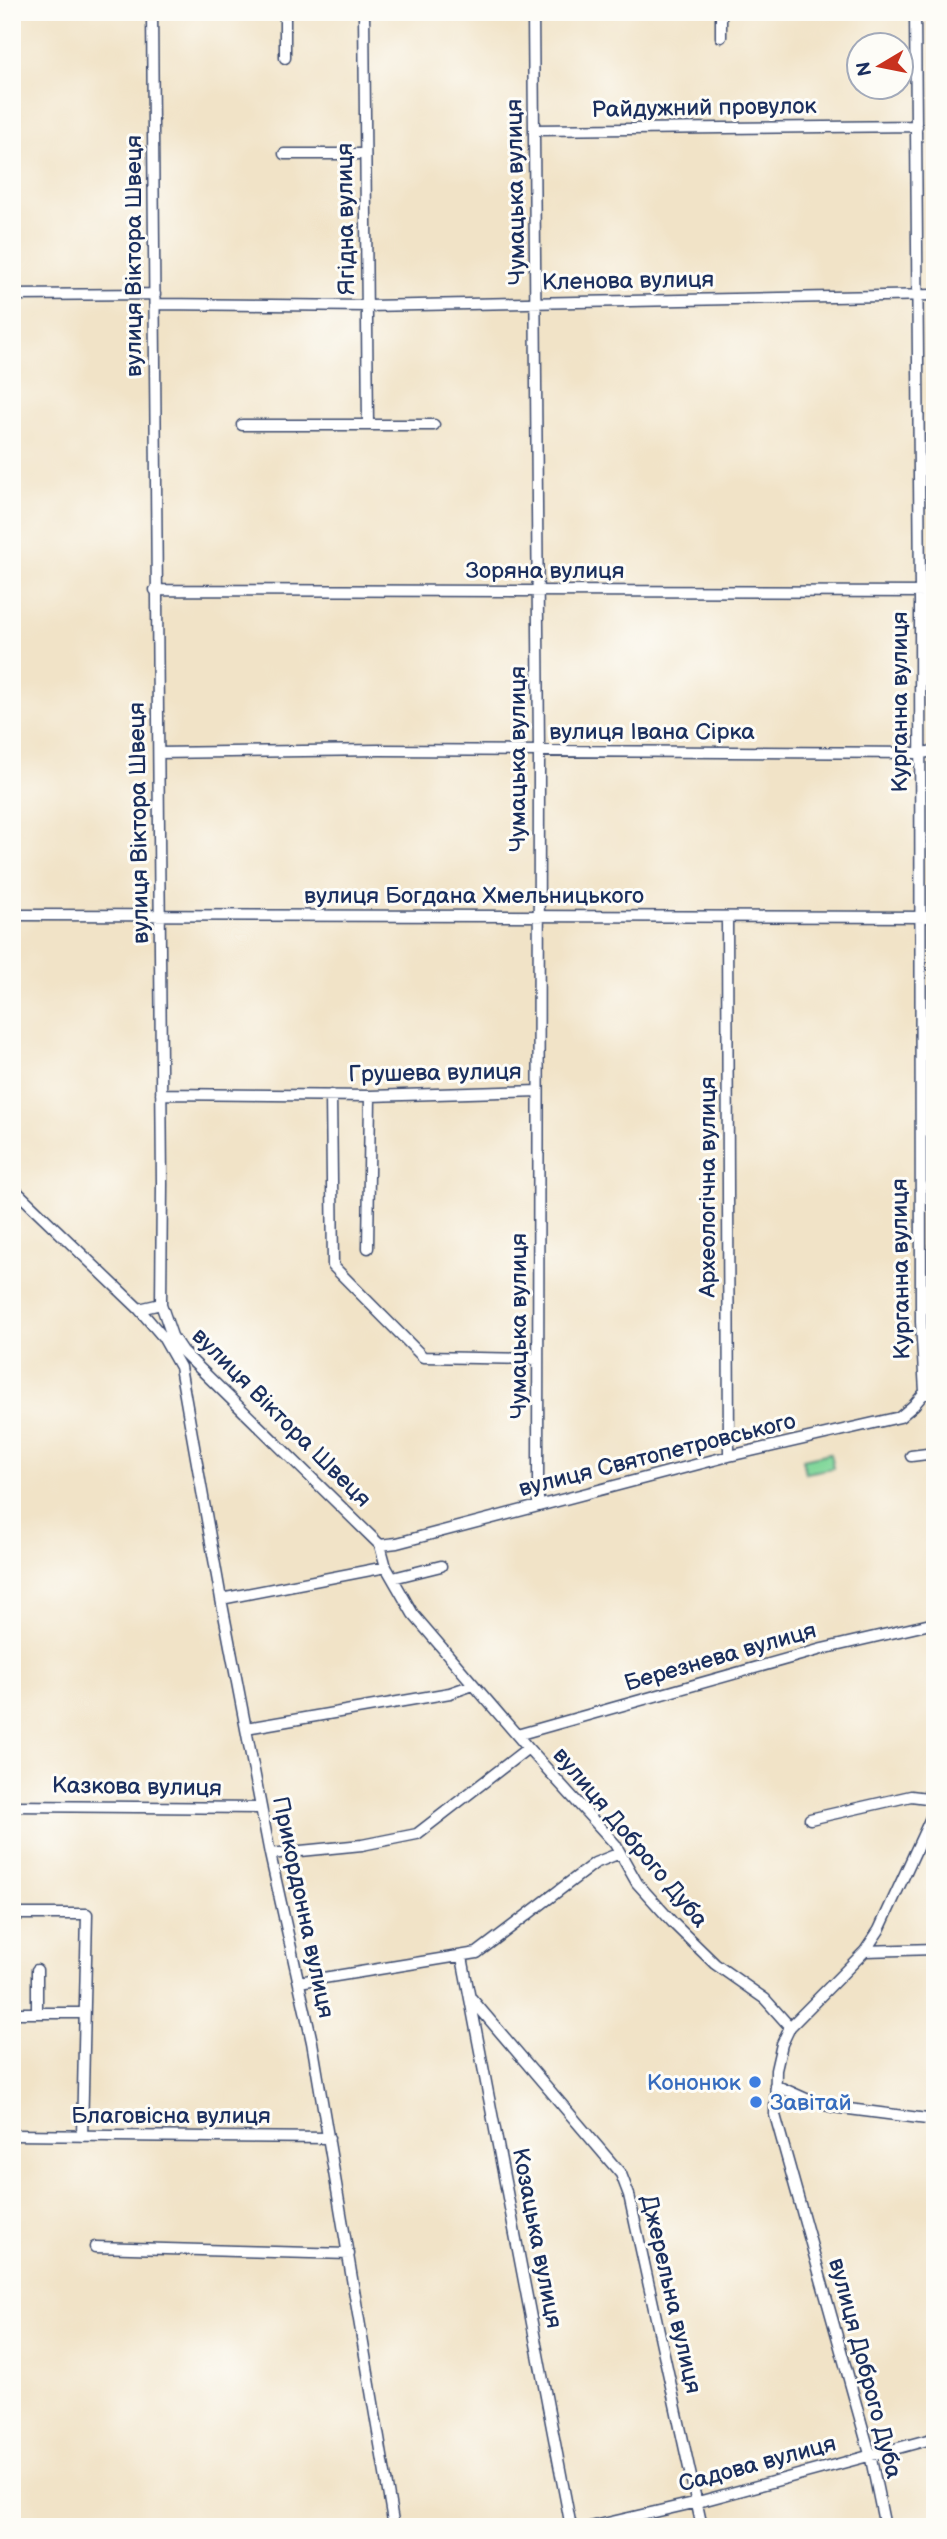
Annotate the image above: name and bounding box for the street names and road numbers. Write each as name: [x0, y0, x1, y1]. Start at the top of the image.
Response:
street label: Райдужний провулок: [591, 92, 818, 124]
street label: Чумацька вулиця: [500, 99, 532, 285]
street label: вулиця Віктора Швеця: [120, 135, 148, 377]
street label: Ягідна вулиця: [331, 143, 361, 295]
street label: Кленова вулиця: [542, 265, 714, 297]
street label: Зоряна вулиця: [466, 557, 624, 585]
street label: Курганна вулиця: [886, 611, 914, 793]
street label: Чумацька вулиця: [504, 666, 532, 852]
street label: вулиця Віктора Швеця: [123, 702, 155, 944]
street label: вулиця Івана Сірка: [549, 718, 755, 746]
street label: вулиця Богдана Хмельницького: [304, 882, 644, 910]
street label: Грушева вулиця: [348, 1057, 522, 1089]
street label: Археологічна вулиця: [694, 1077, 722, 1298]
street label: Курганна вулиця: [885, 1178, 917, 1360]
street label: Чумацька вулиця: [505, 1233, 533, 1419]
street label: вулиця Віктора Швеця: [186, 1322, 377, 1513]
street label: вулиця Святопетровського: [516, 1407, 799, 1503]
street label: Березнева вулиця: [621, 1616, 819, 1698]
street label: вулиця Доброго Дуба: [547, 1742, 714, 1934]
street label: Казкова вулиця: [52, 1772, 222, 1802]
street label: Прикордонна вулиця: [266, 1794, 340, 2021]
street label: Благовісна вулиця: [71, 2102, 271, 2130]
street label: Козацька вулиця: [506, 2146, 568, 2331]
street label: Джерельна вулиця: [635, 2192, 707, 2396]
street label: вулиця Доброго Дуба: [822, 2255, 908, 2482]
street label: Садова вулиця: [675, 2430, 839, 2498]

